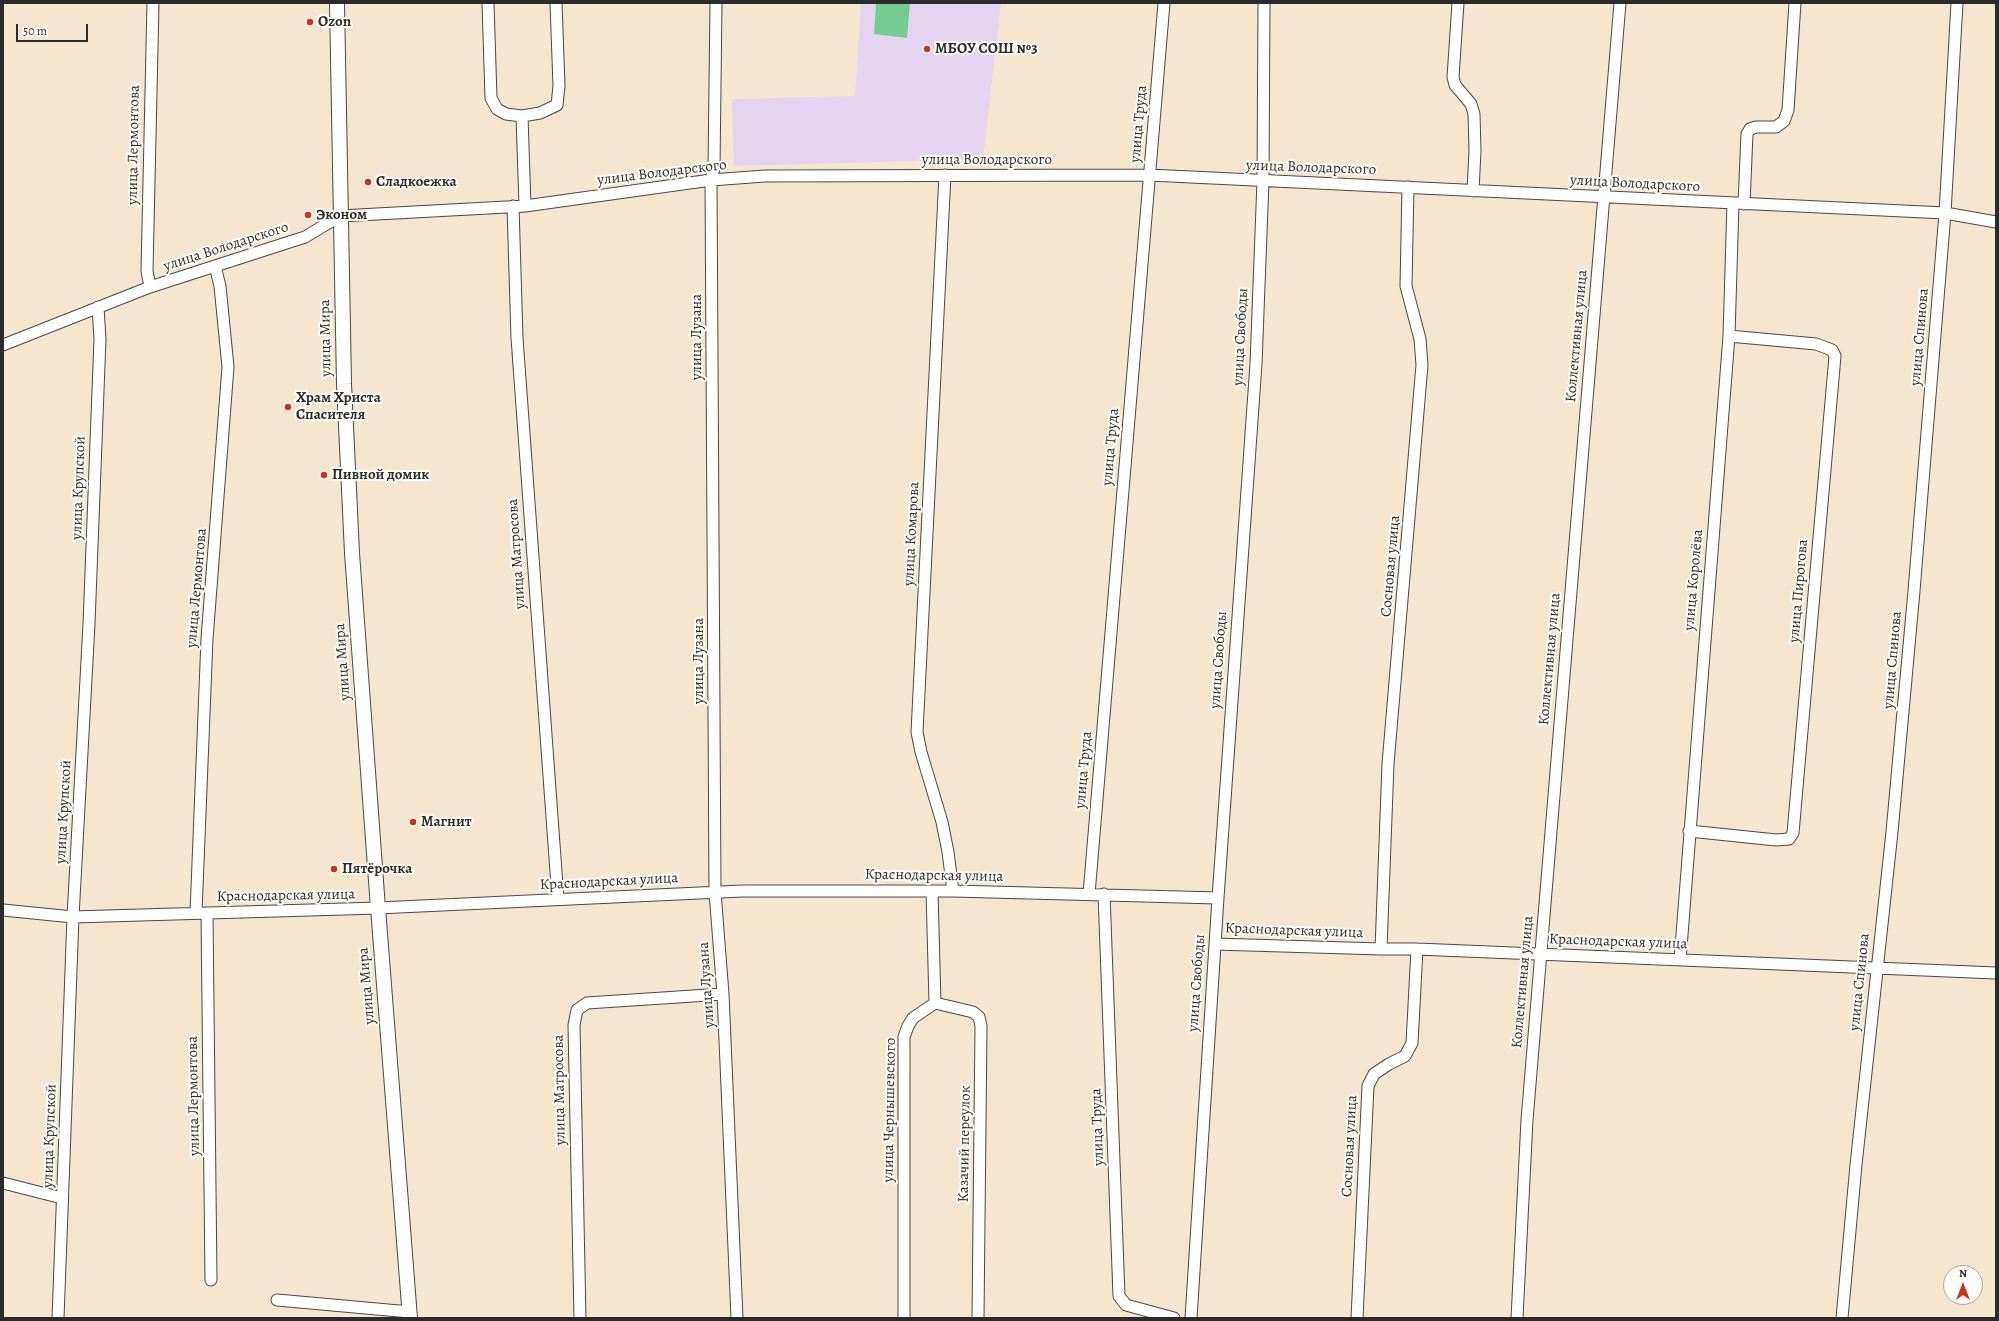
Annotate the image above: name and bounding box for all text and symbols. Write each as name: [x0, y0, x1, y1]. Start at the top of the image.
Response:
place label: Ozon: [318, 13, 351, 31]
scale bar: [18, 16, 90, 42]
marker: Ozon: [305, 17, 315, 27]
text: 50 m: [23, 23, 47, 39]
place label: МБОУ СОШ №3: [935, 40, 1038, 58]
marker: МБОУ СОШ №3: [922, 44, 932, 54]
street label: улица Труда: [1127, 84, 1151, 164]
street label: улица Лермонтова: [124, 85, 144, 205]
street label: улица Володарского: [922, 151, 1052, 169]
street label: улица Володарского: [596, 156, 728, 190]
street label: улица Володарского: [1246, 157, 1376, 179]
street label: улица Володарского: [1569, 172, 1701, 196]
place label: Сладкоежка: [376, 173, 457, 191]
marker: Сладкоежка: [363, 177, 373, 187]
place label: Эконом: [316, 206, 367, 224]
marker: Эконом: [303, 210, 313, 220]
street label: улица Володарского: [161, 218, 291, 276]
street label: Коллективная улица: [1562, 269, 1592, 403]
street label: улица Спинова: [1907, 287, 1933, 387]
street label: улица Свободы: [1229, 288, 1253, 386]
street label: улица Лузана: [688, 294, 706, 380]
street label: улица Мира: [316, 299, 336, 377]
place label: Храм Христа Спасителя: [296, 389, 381, 424]
marker: Храм Христа Спасителя: [283, 402, 293, 412]
street label: улица Труда: [1099, 407, 1123, 487]
street label: улица Крупской: [68, 436, 90, 540]
place label: Пивной домик: [332, 466, 429, 484]
marker: Пивной домик: [319, 470, 329, 480]
street label: улица Комарова: [900, 481, 924, 587]
street label: улица Матросова: [504, 498, 530, 610]
street label: Сосновая улица: [1378, 514, 1404, 618]
street label: улица Лермонтова: [183, 527, 211, 649]
street label: улица Королёва: [1681, 529, 1707, 631]
street label: улица Пирогова: [1786, 538, 1812, 644]
street label: Коллективная улица: [1535, 592, 1565, 726]
street label: улица Спинова: [1880, 610, 1906, 710]
street label: улица Свободы: [1207, 611, 1231, 709]
street label: улица Лузана: [690, 618, 708, 704]
street label: улица Мира: [331, 623, 355, 701]
street label: улица Труда: [1072, 730, 1096, 810]
street label: улица Крупской: [52, 760, 76, 864]
place label: Магнит: [421, 813, 472, 831]
marker: Магнит: [408, 817, 418, 827]
place label: Пятёрочка: [342, 860, 412, 878]
marker: Пятёрочка: [329, 864, 339, 874]
street label: Краснодарская улица: [865, 866, 1003, 886]
street label: Краснодарская улица: [539, 869, 679, 895]
street label: Краснодарская улица: [217, 886, 355, 906]
street label: Коллективная улица: [1508, 915, 1538, 1049]
street label: Краснодарская улица: [1224, 920, 1364, 942]
street label: Краснодарская улица: [1548, 931, 1688, 953]
street label: улица Спинова: [1846, 932, 1874, 1032]
street label: улица Свободы: [1185, 934, 1209, 1032]
street label: улица Лузана: [695, 941, 719, 1029]
street label: улица Мира: [355, 947, 379, 1025]
street label: улица Матросова: [550, 1034, 570, 1146]
street label: улица Лермонтова: [184, 1036, 204, 1156]
street label: улица Чернышевского: [880, 1037, 900, 1183]
street label: улица Крупской: [39, 1084, 61, 1188]
street label: Казачий переулок: [955, 1085, 975, 1203]
street label: улица Труда: [1088, 1088, 1108, 1166]
street label: Сосновая улица: [1338, 1095, 1362, 1197]
north arrow: [1943, 1265, 1983, 1305]
text: N: [1959, 1266, 1967, 1281]

